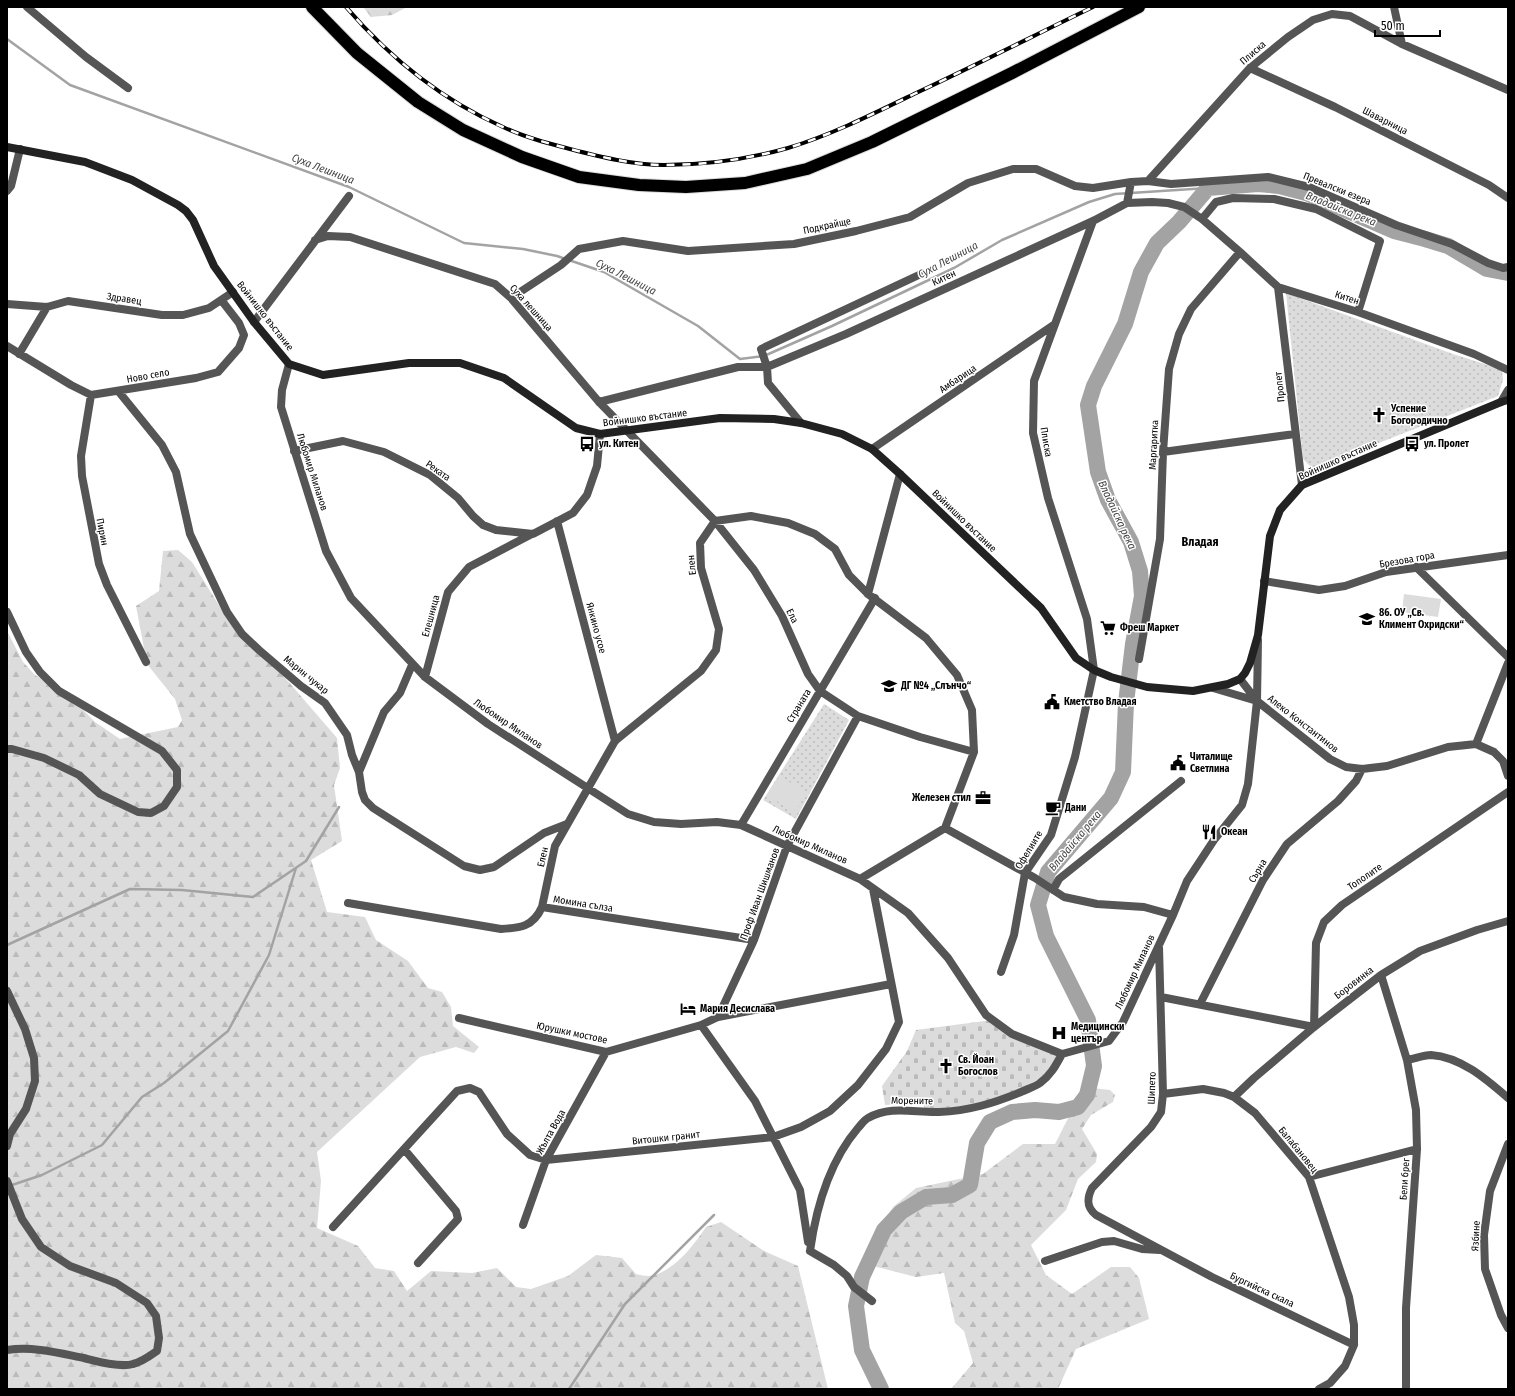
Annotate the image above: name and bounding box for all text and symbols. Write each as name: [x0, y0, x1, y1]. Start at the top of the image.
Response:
scale bar: [1375, 12, 1440, 38]
text: 50 m: [1381, 19, 1405, 33]
street label: Плиска: [1238, 38, 1268, 67]
street label: Шаварница: [1360, 104, 1410, 138]
water label: Суха Лешница: [290, 151, 356, 187]
street label: Превалски езера: [1301, 170, 1373, 208]
water label: Владайска река: [1304, 189, 1378, 229]
street label: Подкрайще: [802, 215, 852, 237]
water label: Суха Лешница: [916, 239, 980, 281]
water label: Суха Лешница: [594, 256, 659, 298]
street label: Китен: [930, 267, 958, 289]
street label: Войнишко въстание: [234, 279, 296, 353]
street label: Суха лешница: [507, 282, 555, 334]
street label: Китен: [1333, 288, 1361, 308]
street label: Здравец: [106, 290, 143, 308]
street label: Амбарица: [937, 362, 979, 396]
street label: Ново село: [126, 366, 170, 386]
street label: Пролет: [1272, 370, 1288, 403]
place label: Успение Богородично: [1390, 403, 1448, 427]
church icon: Успение Богородично: [1370, 406, 1388, 424]
street label: Войнишко въстание: [602, 407, 688, 429]
street label: Маргаритка: [1147, 420, 1161, 470]
street label: Плиска: [1037, 426, 1055, 458]
street label: Любомир Миланов: [294, 432, 330, 512]
bus stop icon: ул. Китен: [578, 435, 596, 453]
bus stop icon: ул. Пролет: [1403, 435, 1421, 453]
street label: Войнишко въстание: [1297, 437, 1379, 483]
place label: ул. Китен: [598, 438, 639, 450]
place label: ул. Пролет: [1423, 438, 1470, 450]
street label: Реката: [423, 458, 453, 484]
water label: Владайска река: [1095, 478, 1139, 552]
street label: Войнишко въстание: [929, 487, 999, 555]
street label: Пирин: [93, 517, 111, 547]
district label: Владая: [1182, 535, 1218, 549]
street label: Брезова гора: [1378, 549, 1436, 571]
street label: Елен: [685, 554, 699, 576]
street label: Елешница: [420, 594, 442, 638]
street label: Янкино усое: [583, 601, 609, 655]
street label: Ела: [783, 607, 801, 625]
place label: 86. ОУ „Св. Климент Охридски“: [1379, 607, 1465, 631]
school or university icon: 86. ОУ „Св. Климент Охридски“: [1358, 610, 1376, 628]
supermarket icon: Фреш Маркет: [1099, 619, 1117, 637]
place label: Фреш Маркет: [1120, 622, 1180, 634]
street label: Марин чукар: [281, 653, 331, 697]
school or university icon: ДГ №4 „Слънчо“: [880, 677, 898, 695]
place label: ДГ №4 „Слънчо“: [900, 680, 972, 692]
street label: Страната: [784, 687, 814, 725]
public building icon: Кметство Владая: [1043, 693, 1061, 711]
street label: Алеко Константинов: [1265, 693, 1341, 755]
street label: Любомир Миланов: [471, 696, 545, 752]
place label: Кметство Владая: [1064, 696, 1137, 708]
place label: Читалище Светлина: [1190, 751, 1233, 775]
public building icon: Читалище Светлина: [1169, 754, 1187, 772]
office icon: Железен стил: [974, 789, 992, 807]
place label: Железен стил: [911, 792, 971, 804]
cafe icon: Дани: [1044, 799, 1062, 817]
place label: Дани: [1064, 802, 1086, 814]
water label: Владайска река: [1046, 808, 1104, 874]
street label: Любомир Миланов: [771, 823, 849, 867]
restaurant icon: Океан: [1200, 823, 1218, 841]
place label: Океан: [1221, 826, 1247, 838]
street label: Офелиите: [1013, 828, 1045, 872]
street label: Елен: [535, 846, 551, 868]
street label: Проф Иван Шишманов: [738, 846, 782, 942]
street label: Сърна: [1246, 857, 1270, 885]
street label: Тополите: [1345, 861, 1385, 893]
street label: Момина сълза: [552, 893, 614, 915]
street label: Любомир Миланов: [1113, 933, 1157, 1011]
street label: Боровинка: [1332, 964, 1376, 1002]
hotel icon: Мария Десислава: [679, 1000, 697, 1018]
place label: Мария Десислава: [700, 1003, 775, 1015]
street label: Юрушки мостове: [535, 1020, 609, 1046]
place label: Медицински център: [1071, 1021, 1124, 1045]
hospital icon: Медицински център: [1050, 1024, 1068, 1042]
place label: Св. Йоан Богослов: [958, 1053, 998, 1078]
church icon: Св. Йоан Богослов: [937, 1057, 955, 1075]
street label: Шипето: [1145, 1071, 1159, 1105]
street label: Морените: [891, 1095, 933, 1107]
street label: Жълта Вода: [534, 1108, 568, 1156]
street label: Балабановец: [1276, 1124, 1321, 1176]
street label: Витошки гранит: [631, 1128, 701, 1148]
street label: Бели брег: [1398, 1157, 1412, 1201]
street label: Язбине: [1469, 1220, 1483, 1252]
street label: Бургийска скала: [1228, 1270, 1296, 1310]

